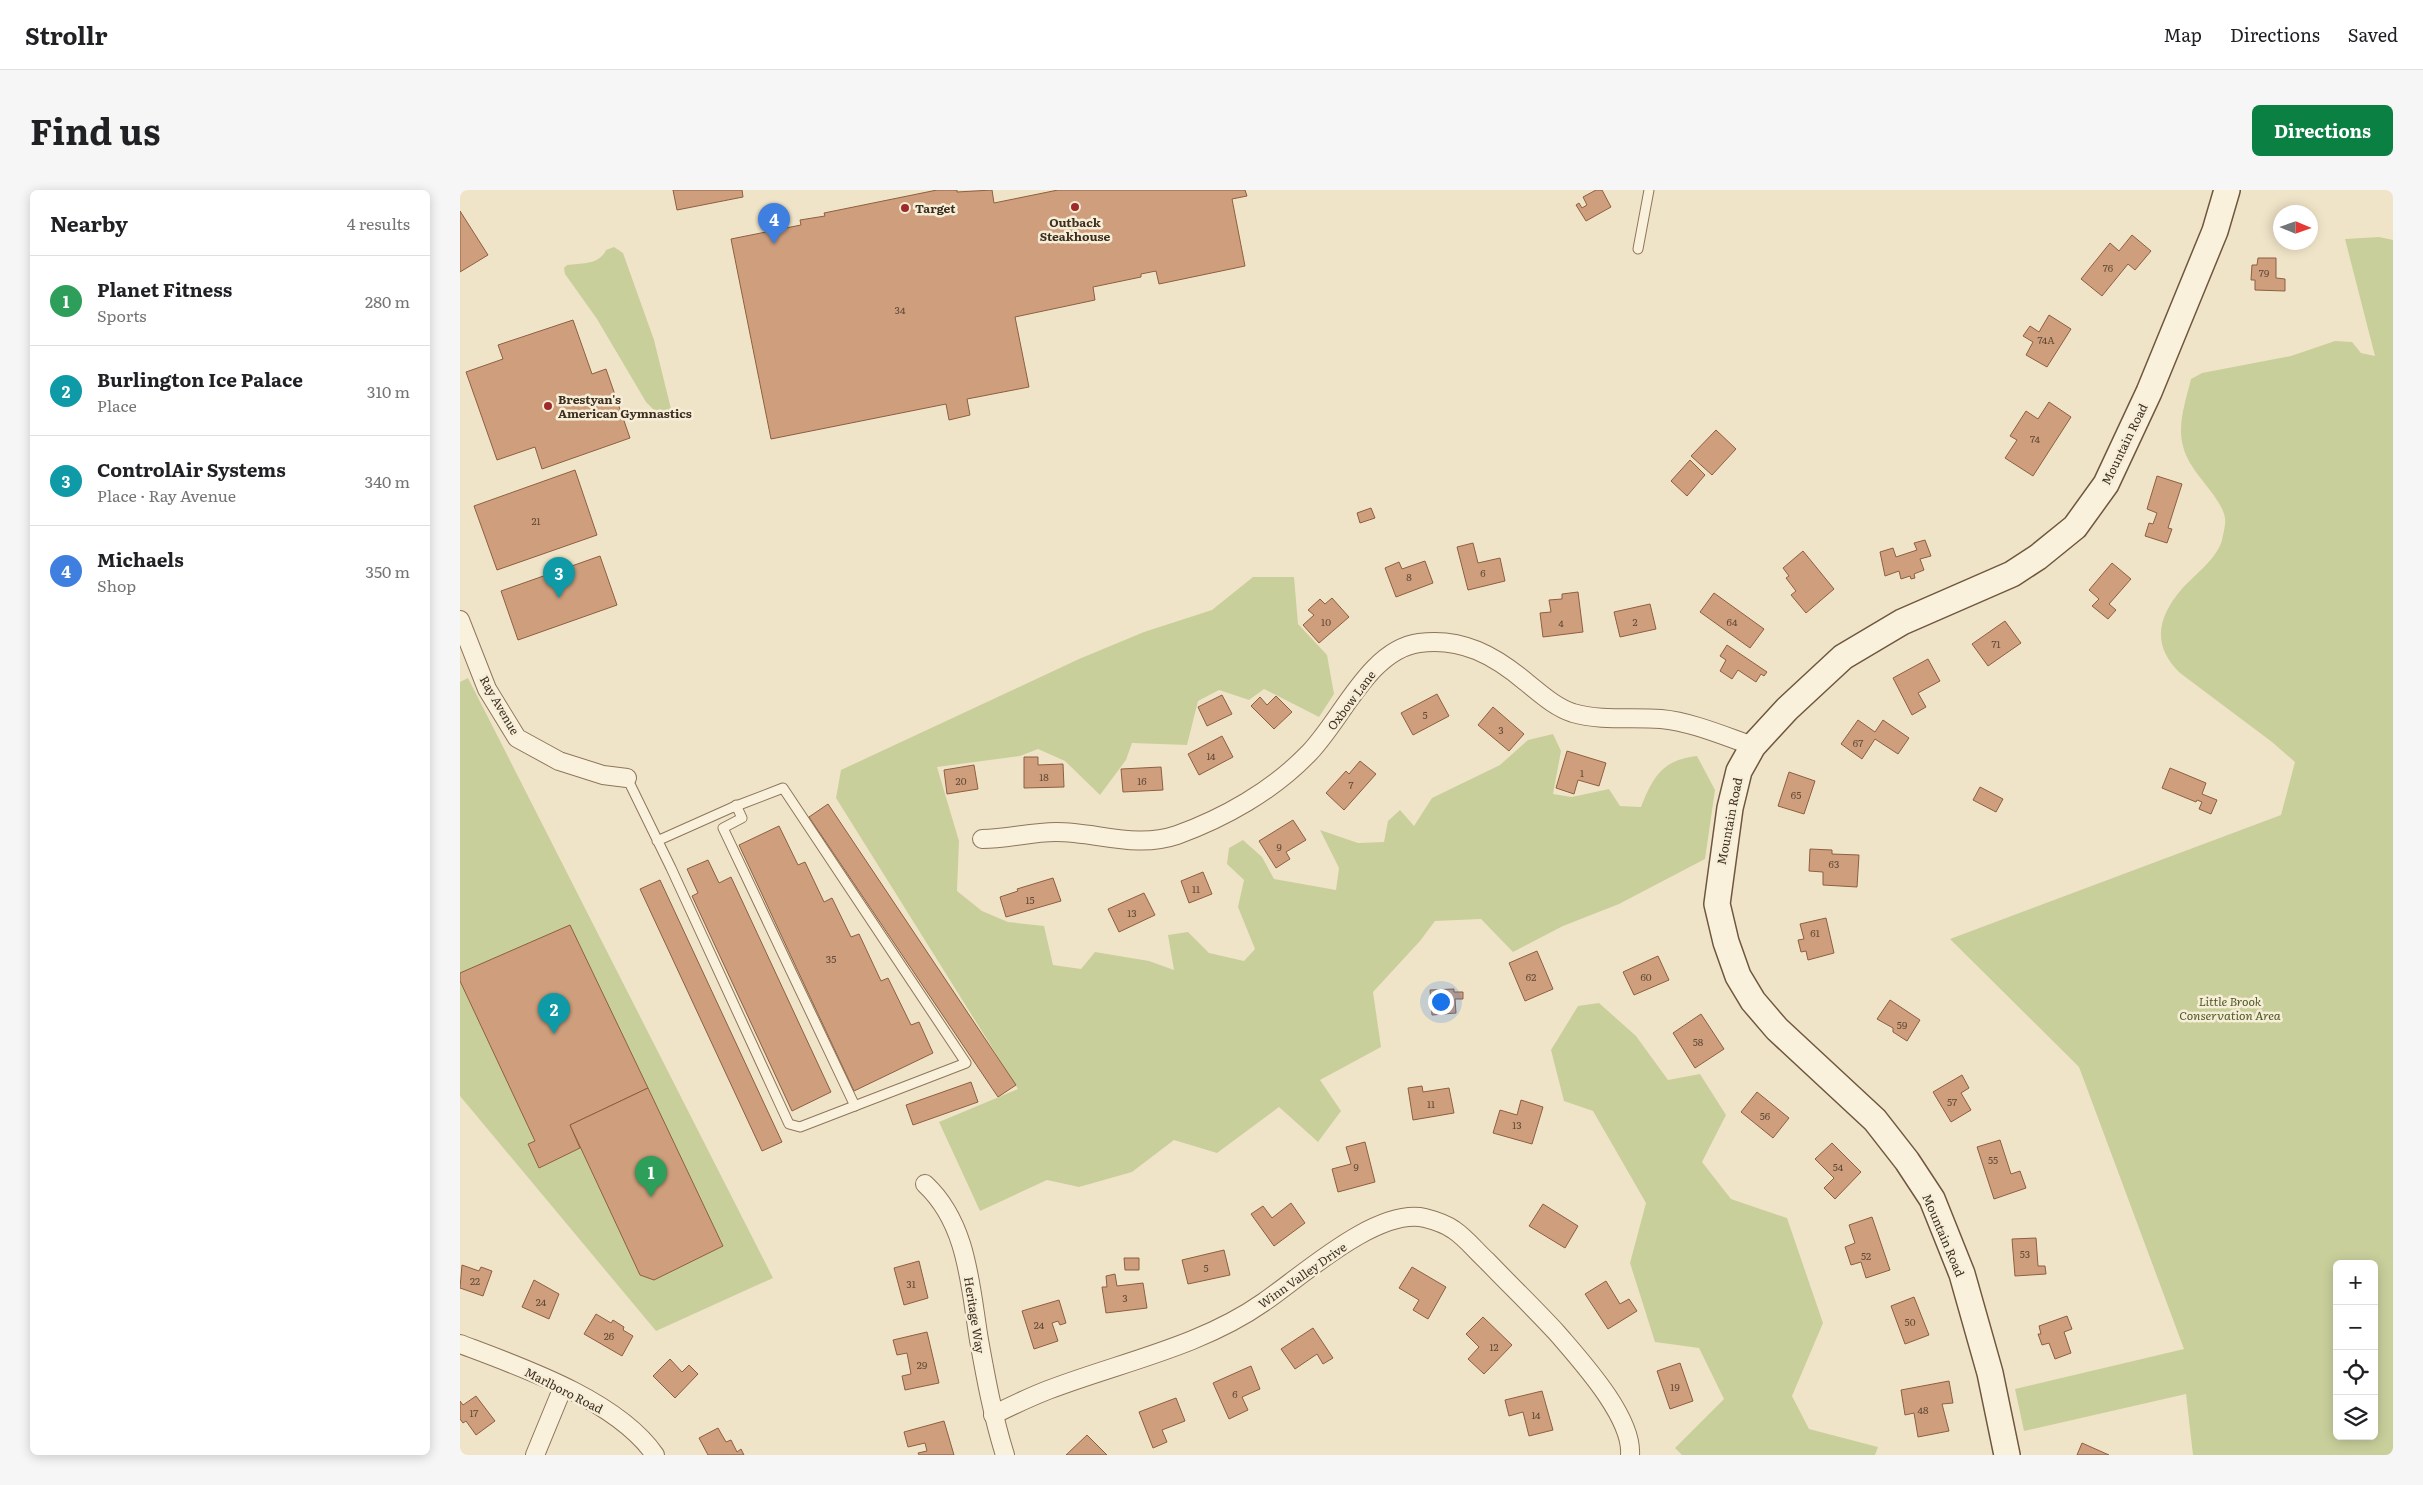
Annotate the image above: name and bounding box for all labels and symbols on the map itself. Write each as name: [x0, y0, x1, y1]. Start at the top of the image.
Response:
place label: Target: [915, 199, 956, 217]
marker: Outback Steakhouse: [1069, 201, 1081, 213]
marker: Target: [899, 202, 911, 214]
pin: 4: [758, 203, 790, 244]
north arrow: [2273, 205, 2318, 250]
place label: Outback Steakhouse: [1040, 213, 1111, 245]
house number: 76: [2103, 260, 2114, 275]
house number: 79: [2259, 265, 2269, 280]
house number: 34: [895, 302, 906, 317]
house number: 74A: [2037, 332, 2055, 347]
place label: Brestyan's American Gymnastics: [558, 390, 692, 422]
marker: Brestyan's American Gymnastics: [542, 400, 554, 412]
street label: Mountain Road: [2096, 400, 2152, 488]
house number: 74: [2030, 431, 2040, 446]
house number: 21: [531, 513, 541, 528]
pin: 3: [543, 557, 575, 598]
house number: 6: [1480, 565, 1486, 580]
house number: 8: [1406, 569, 1412, 584]
house number: 10: [1321, 614, 1331, 629]
house number: 2: [1632, 614, 1638, 629]
house number: 64: [1727, 614, 1738, 629]
house number: 4: [1558, 615, 1564, 630]
house number: 71: [1991, 636, 2001, 651]
street label: Oxbow Lane: [1322, 666, 1380, 734]
street label: Ray Avenue: [476, 672, 524, 738]
house number: 5: [1422, 707, 1428, 722]
house number: 3: [1498, 722, 1504, 737]
house number: 67: [1853, 735, 1863, 750]
house number: 14: [1206, 748, 1216, 763]
house number: 1: [1580, 765, 1584, 780]
house number: 18: [1039, 769, 1049, 784]
house number: 20: [956, 773, 967, 788]
house number: 16: [1137, 773, 1147, 788]
street label: Mountain Road: [1712, 775, 1746, 866]
house number: 7: [1348, 777, 1354, 792]
house number: 65: [1791, 787, 1801, 802]
house number: 9: [1276, 839, 1282, 854]
house number: 63: [1829, 856, 1839, 871]
house number: 11: [1192, 881, 1200, 896]
house number: 15: [1025, 892, 1035, 907]
house number: 13: [1127, 905, 1137, 920]
house number: 61: [1810, 925, 1820, 940]
house number: 35: [826, 951, 836, 966]
house number: 62: [1526, 969, 1536, 984]
house number: 60: [1640, 969, 1652, 984]
your location: [1428, 989, 1454, 1015]
park label: Little Brook Conservation Area: [2179, 992, 2281, 1024]
pin: 2: [538, 993, 570, 1034]
house number: 59: [1897, 1017, 1907, 1032]
house number: 58: [1693, 1034, 1704, 1049]
house number: 57: [1947, 1094, 1957, 1109]
house number: 11: [1427, 1096, 1435, 1111]
house number: 56: [1760, 1108, 1771, 1123]
house number: 13: [1512, 1117, 1522, 1132]
house number: 55: [1988, 1152, 1998, 1167]
pin: 1: [635, 1156, 667, 1197]
house number: 9: [1353, 1159, 1359, 1174]
house number: 54: [1833, 1159, 1844, 1174]
street label: Mountain Road: [1918, 1191, 1970, 1280]
street label: Winn Valley Drive: [1254, 1238, 1350, 1312]
house number: 53: [2020, 1246, 2030, 1261]
house number: 52: [1861, 1248, 1871, 1263]
house number: 5: [1203, 1260, 1209, 1275]
house number: 22: [470, 1273, 480, 1288]
street label: Heritage Way: [960, 1275, 990, 1355]
house number: 31: [906, 1276, 916, 1291]
house number: 3: [1122, 1290, 1128, 1305]
house number: 24: [536, 1294, 547, 1309]
house number: 50: [1905, 1314, 1916, 1329]
house number: 24: [1034, 1317, 1045, 1332]
house number: 26: [604, 1328, 615, 1343]
house number: 12: [1489, 1339, 1499, 1354]
house number: 29: [917, 1357, 927, 1372]
street label: Marlboro Road: [522, 1362, 607, 1418]
house number: 19: [1670, 1379, 1680, 1394]
house number: 6: [1232, 1386, 1238, 1401]
house number: 48: [1917, 1402, 1929, 1417]
house number: 17: [470, 1405, 478, 1420]
house number: 14: [1531, 1407, 1541, 1422]

